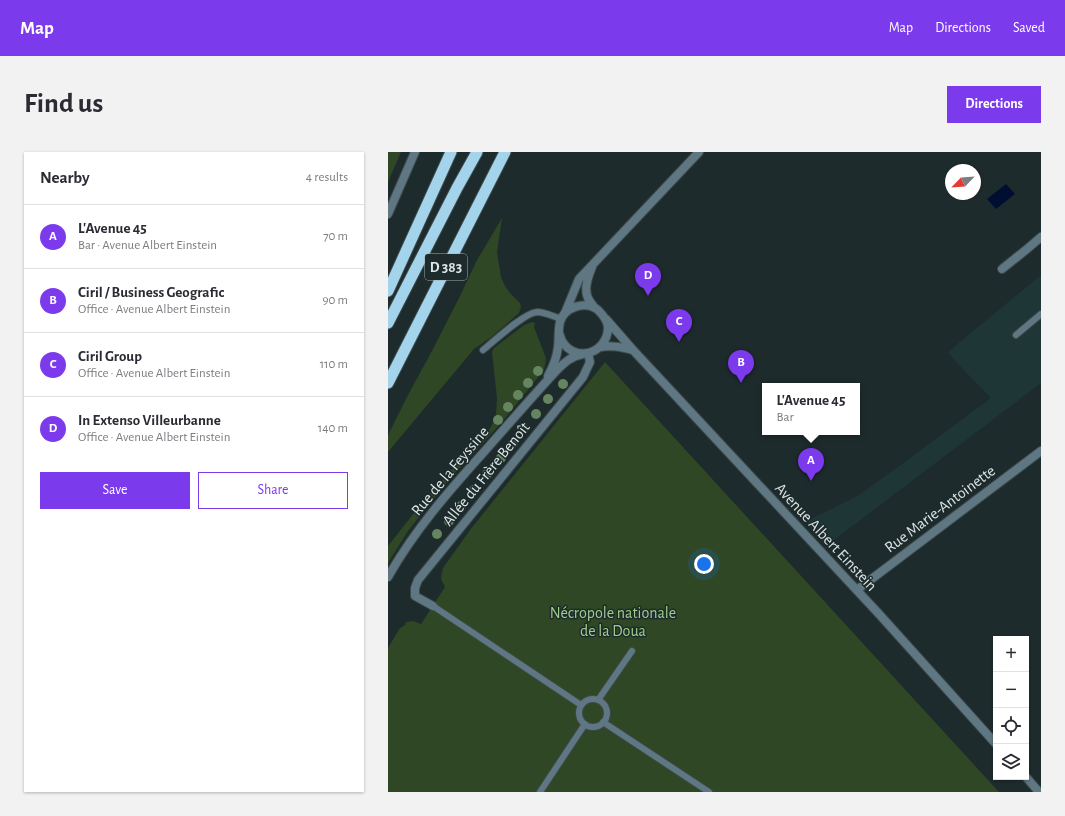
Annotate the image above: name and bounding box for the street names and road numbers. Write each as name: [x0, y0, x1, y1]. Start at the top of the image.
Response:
road number: D 383: [425, 254, 467, 280]
street label: Allée du Frère Benoît: [439, 419, 533, 529]
street label: Rue de la Feyssine: [408, 423, 493, 519]
street label: Rue Marie-Antoinette: [882, 462, 998, 556]
street label: Avenue Albert Einstein: [772, 480, 880, 594]

